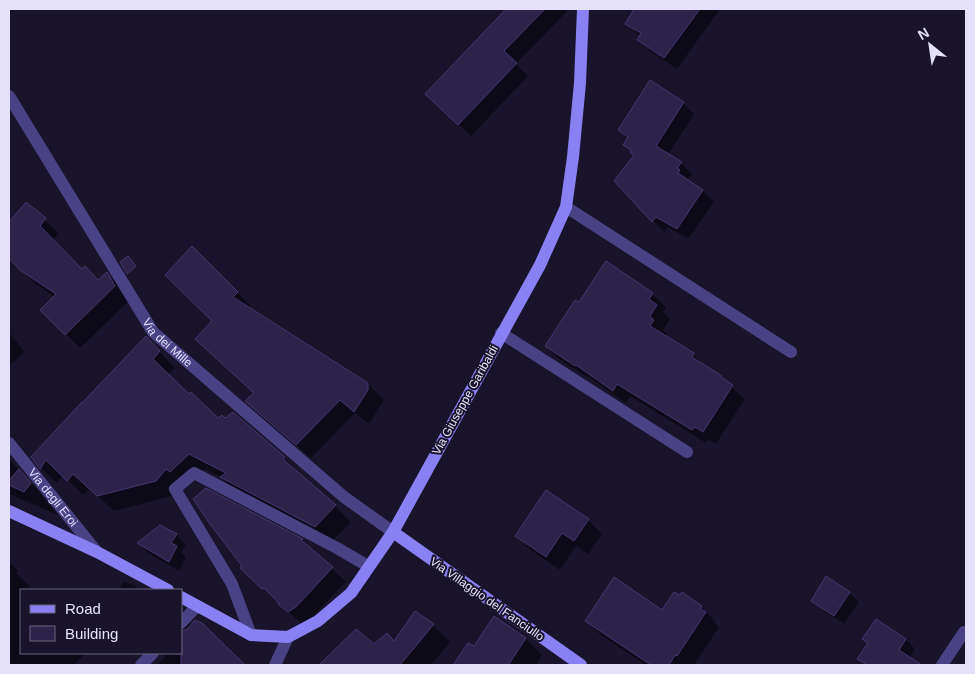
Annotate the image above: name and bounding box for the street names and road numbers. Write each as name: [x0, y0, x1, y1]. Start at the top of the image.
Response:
street label: Via dei Mille: [139, 316, 196, 370]
street label: Via Giuseppe Garibaldi: [429, 343, 501, 457]
street label: Via degli Eroi: [25, 466, 81, 529]
street label: Via Villaggio del Fanciullo: [427, 554, 547, 644]

